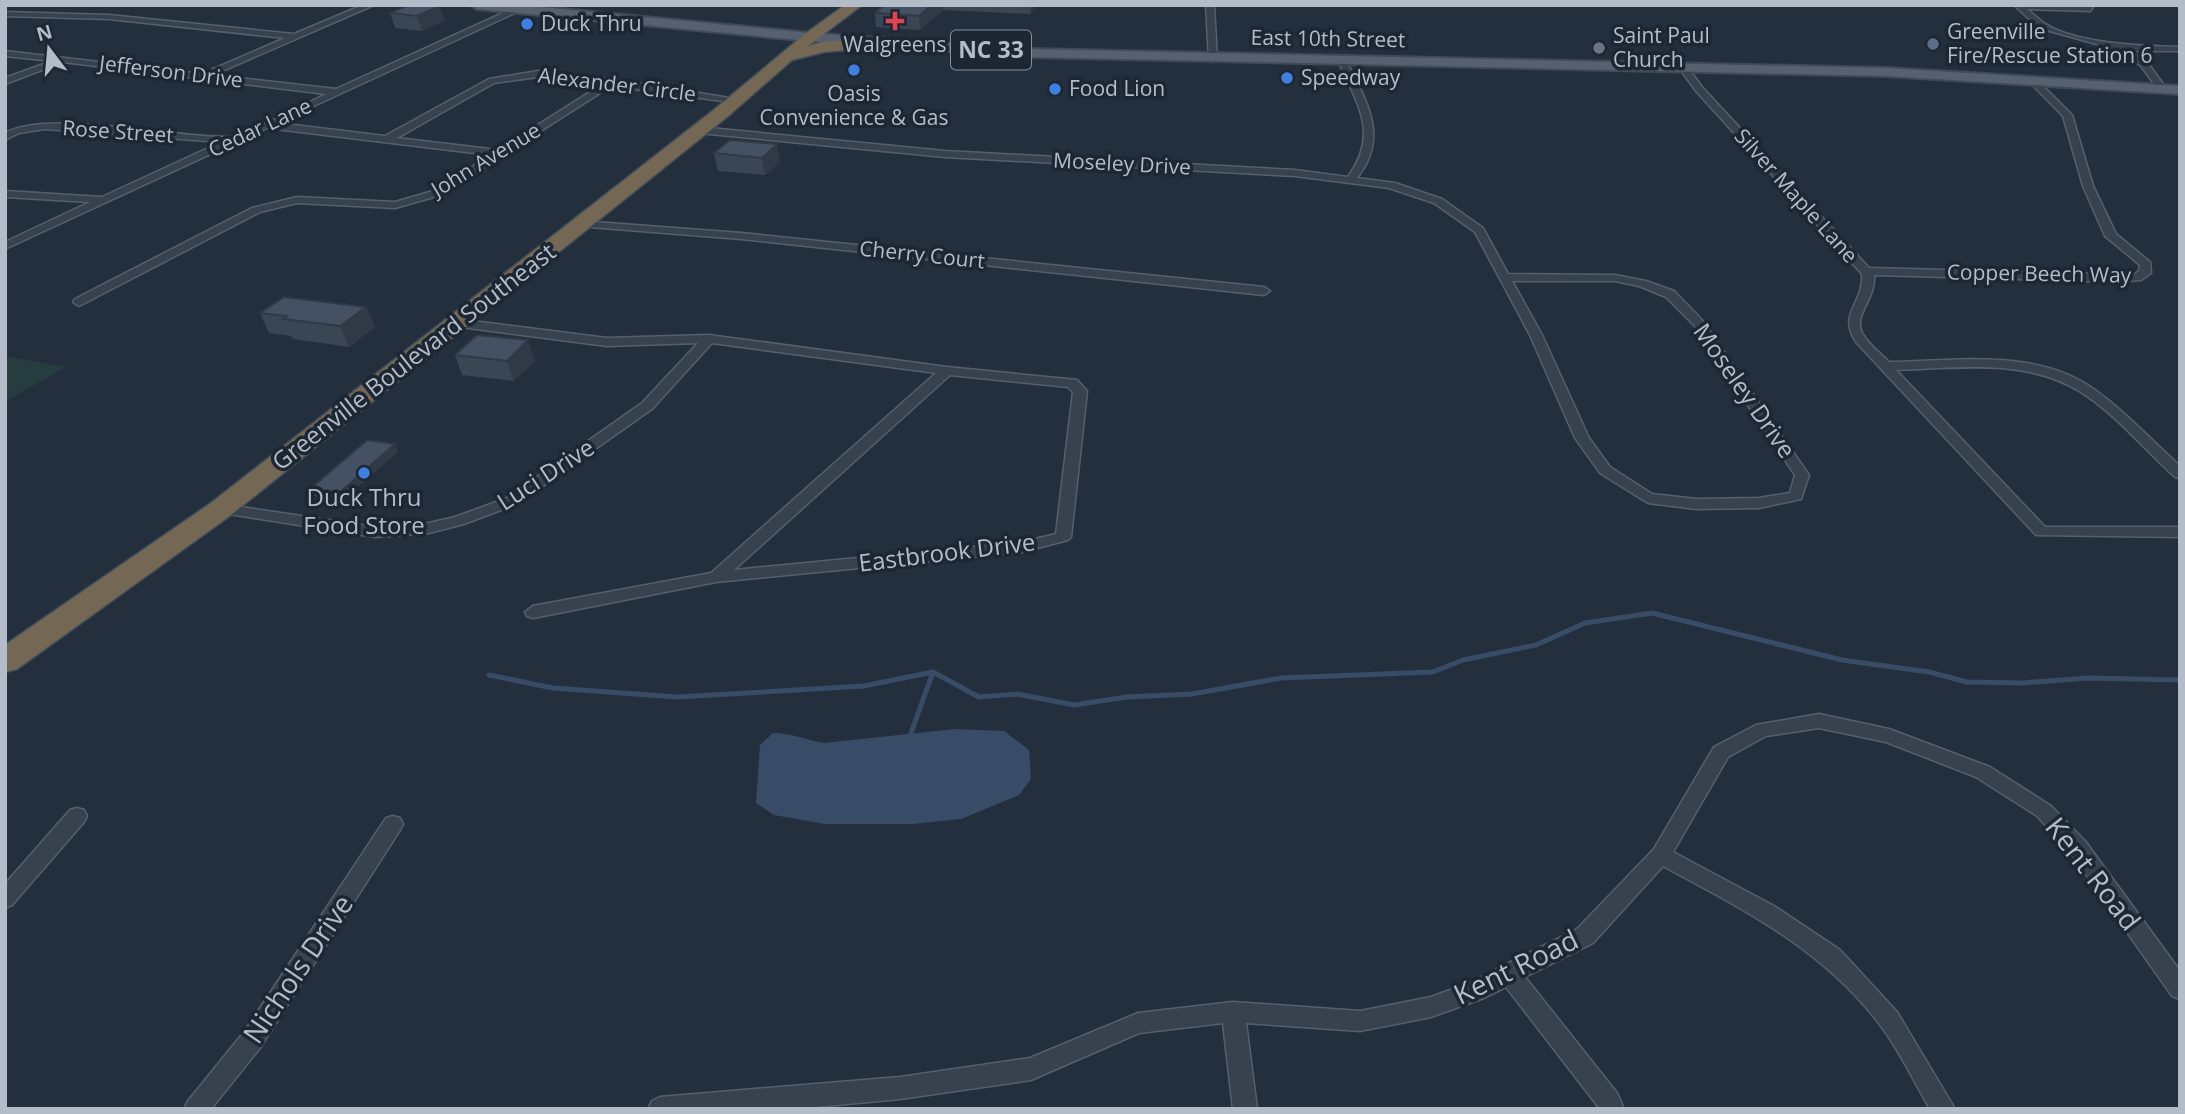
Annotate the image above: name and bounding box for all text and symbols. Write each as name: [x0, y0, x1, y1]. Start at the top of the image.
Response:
place label: Duck Thru: [541, 9, 642, 37]
marker: Walgreens: [887, 13, 903, 29]
north arrow: [14, 14, 84, 84]
marker: Duck Thru: [519, 16, 535, 32]
place label: Greenville Fire/Rescue Station 6: [1947, 17, 2153, 69]
text: N: [33, 18, 55, 47]
place label: Saint Paul Church: [1613, 21, 1710, 73]
street label: East 10th Street: [1250, 23, 1406, 53]
place label: Walgreens: [844, 30, 946, 58]
road number: NC 33: [951, 31, 1031, 70]
marker: Greenville Fire/Rescue Station 6: [1925, 36, 1941, 52]
marker: Saint Paul Church: [1591, 40, 1607, 56]
street label: Jefferson Drive: [96, 48, 244, 94]
street label: Alexander Circle: [537, 60, 698, 108]
marker: Oasis Convenience & Gas: [846, 62, 862, 78]
place label: Speedway: [1301, 63, 1401, 91]
marker: Speedway: [1279, 70, 1295, 86]
place label: Food Lion: [1069, 74, 1165, 102]
place label: Oasis Convenience & Gas: [760, 79, 948, 131]
marker: Food Lion: [1047, 81, 1063, 97]
street label: Cedar Lane: [203, 91, 316, 163]
street label: Rose Street: [61, 113, 175, 149]
street label: John Avenue: [424, 116, 545, 204]
street label: Silver Maple Lane: [1729, 122, 1865, 268]
street label: Moseley Drive: [1053, 145, 1192, 181]
street label: Cherry Court: [858, 234, 986, 275]
street label: Greenville Boulevard Southeast: [264, 235, 562, 477]
street label: Copper Beech Way: [1947, 257, 2132, 289]
street label: Moseley Drive: [1687, 316, 1804, 464]
street label: Luci Drive: [490, 430, 600, 517]
marker: Duck Thru Food Store: [356, 465, 372, 481]
place label: Duck Thru Food Store: [303, 480, 425, 541]
street label: Eastbrook Drive: [857, 524, 1037, 579]
street label: Kent Road: [2038, 809, 2150, 938]
street label: Nichols Drive: [233, 887, 361, 1050]
street label: Kent Road: [1447, 920, 1584, 1013]

